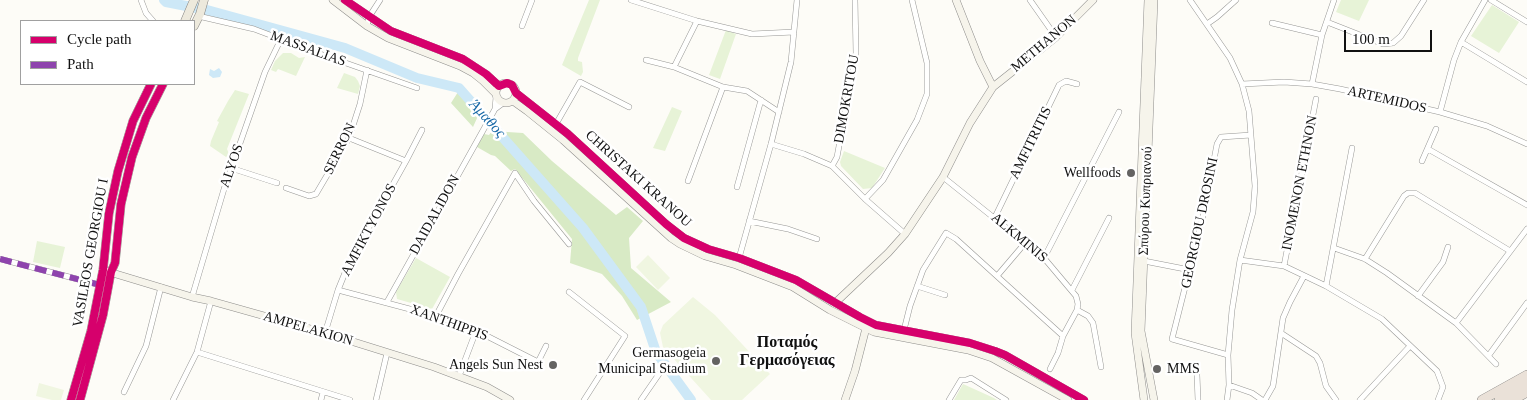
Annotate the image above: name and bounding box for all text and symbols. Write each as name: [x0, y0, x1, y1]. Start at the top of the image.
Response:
street label: METHANON: [1008, 12, 1080, 76]
legend: [20, 20, 195, 85]
scale bar: [1347, 20, 1434, 52]
street label: MASSALIAS: [268, 28, 348, 70]
text: Cycle path: [67, 31, 132, 47]
text: 100 m: [1352, 31, 1390, 47]
street label: DIMOKRITOU: [831, 53, 863, 145]
text: Path: [67, 56, 94, 72]
street label: ARTEMIDOS: [1346, 83, 1428, 117]
water label: Άμαθος: [465, 96, 509, 142]
street label: AMFITRITIS: [1006, 104, 1056, 182]
street label: INOMENON ETHNON: [1279, 114, 1321, 252]
street label: SERRON: [320, 120, 360, 178]
street label: CHRISTAKI KRANOU: [581, 127, 695, 231]
street label: ALYOS: [217, 142, 247, 190]
street label: Σπύρου Κυπριανού: [1136, 146, 1156, 256]
street label: GEORGIOU DROSINI: [1178, 156, 1222, 290]
place label: Wellfoods: [1064, 165, 1121, 181]
marker: Wellfoods: [1125, 167, 1137, 179]
street label: DAIDALIDON: [406, 172, 464, 258]
street label: VASILEOS GEORGIOU I: [70, 177, 112, 329]
street label: AMFIKTYONOS: [338, 181, 400, 279]
street label: ALKMINIS: [987, 210, 1051, 266]
street label: XANTHIPPIS: [408, 301, 490, 345]
street label: AMPELAKION: [261, 308, 355, 350]
district label: Ποταμός Γερμασόγειας: [739, 333, 835, 371]
place label: Germasogeia Municipal Stadium: [598, 345, 706, 378]
marker: Germasogeia Municipal Stadium: [710, 355, 722, 367]
place label: Angels Sun Nest: [449, 357, 543, 373]
marker: Angels Sun Nest: [547, 359, 559, 371]
place label: MMS: [1167, 361, 1200, 377]
marker: MMS: [1151, 363, 1163, 375]

